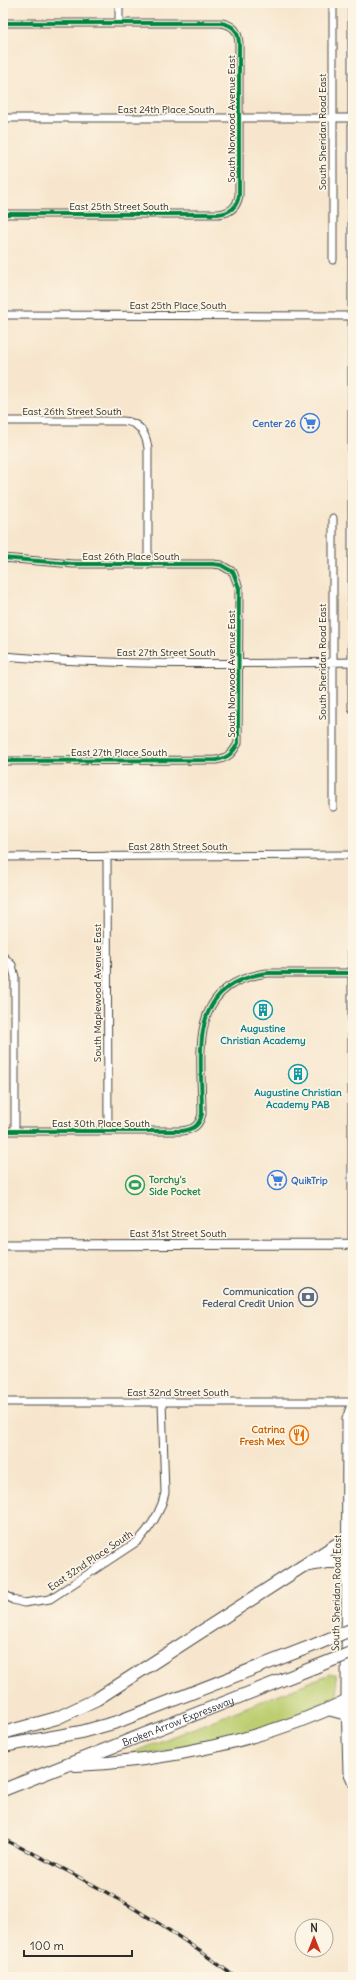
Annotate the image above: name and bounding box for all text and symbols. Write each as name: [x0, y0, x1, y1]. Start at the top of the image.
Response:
street label: South Norwood Avenue East: [225, 55, 238, 183]
street label: South Sheridan Road East: [316, 73, 329, 190]
street label: East 24th Place South: [117, 103, 215, 116]
street label: East 25th Street South: [69, 200, 169, 213]
street label: East 25th Place South: [129, 299, 227, 312]
street label: East 26th Street South: [22, 405, 122, 418]
supermarket icon: Center 26: [299, 412, 321, 434]
place label: Center 26: [252, 417, 296, 430]
street label: East 26th Place South: [82, 550, 180, 563]
street label: South Sheridan Road East: [316, 603, 329, 720]
street label: South Norwood Avenue East: [225, 610, 238, 738]
street label: East 27th Street South: [117, 646, 216, 659]
street label: East 27th Place South: [71, 746, 167, 759]
street label: East 28th Street South: [128, 840, 228, 853]
street label: South Maplewood Avenue East: [91, 923, 104, 1062]
building icon: Augustine Christian Academy: [252, 999, 274, 1021]
place label: Augustine Christian Academy: [220, 1022, 306, 1047]
building icon: Augustine Christian Academy PAB: [287, 1063, 309, 1085]
place label: Augustine Christian Academy PAB: [254, 1086, 342, 1111]
street label: East 30th Place South: [52, 1117, 150, 1130]
supermarket icon: QuikTrip: [266, 1169, 288, 1191]
place label: Torchy's Side Pocket: [149, 1173, 201, 1198]
sports icon: Torchy's Side Pocket: [124, 1174, 146, 1196]
place label: QuikTrip: [291, 1174, 328, 1187]
street label: East 31st Street South: [130, 1227, 227, 1240]
place label: Communication Federal Credit Union: [202, 1285, 294, 1310]
bank icon: Communication Federal Credit Union: [297, 1286, 319, 1308]
street label: East 32nd Street South: [127, 1386, 229, 1399]
place label: Catrina Fresh Mex: [240, 1423, 285, 1448]
restaurant icon: Catrina Fresh Mex: [288, 1424, 310, 1446]
street label: East 32nd Place South: [45, 1527, 135, 1594]
street label: South Sheridan Road East: [329, 1534, 344, 1651]
street label: Broken Arrow Expressway: [120, 1694, 236, 1749]
north arrow: [294, 1918, 334, 1958]
text: N: [310, 1921, 318, 1935]
scale bar: [24, 1932, 132, 1958]
text: 100 m: [30, 1938, 64, 1953]

